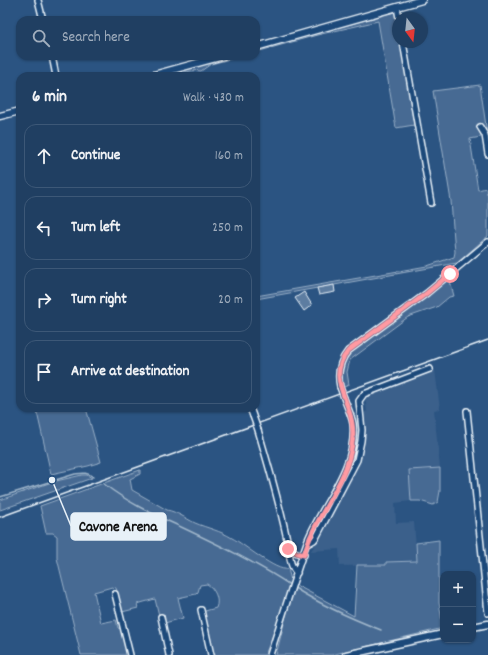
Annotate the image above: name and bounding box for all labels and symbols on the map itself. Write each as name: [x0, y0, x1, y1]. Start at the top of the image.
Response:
north arrow: [392, 12, 428, 48]
route start: [441, 265, 459, 283]
callout: Cavone Arena: [71, 513, 166, 540]
text: Cavone Arena: [79, 517, 158, 539]
route end: [279, 540, 297, 558]

